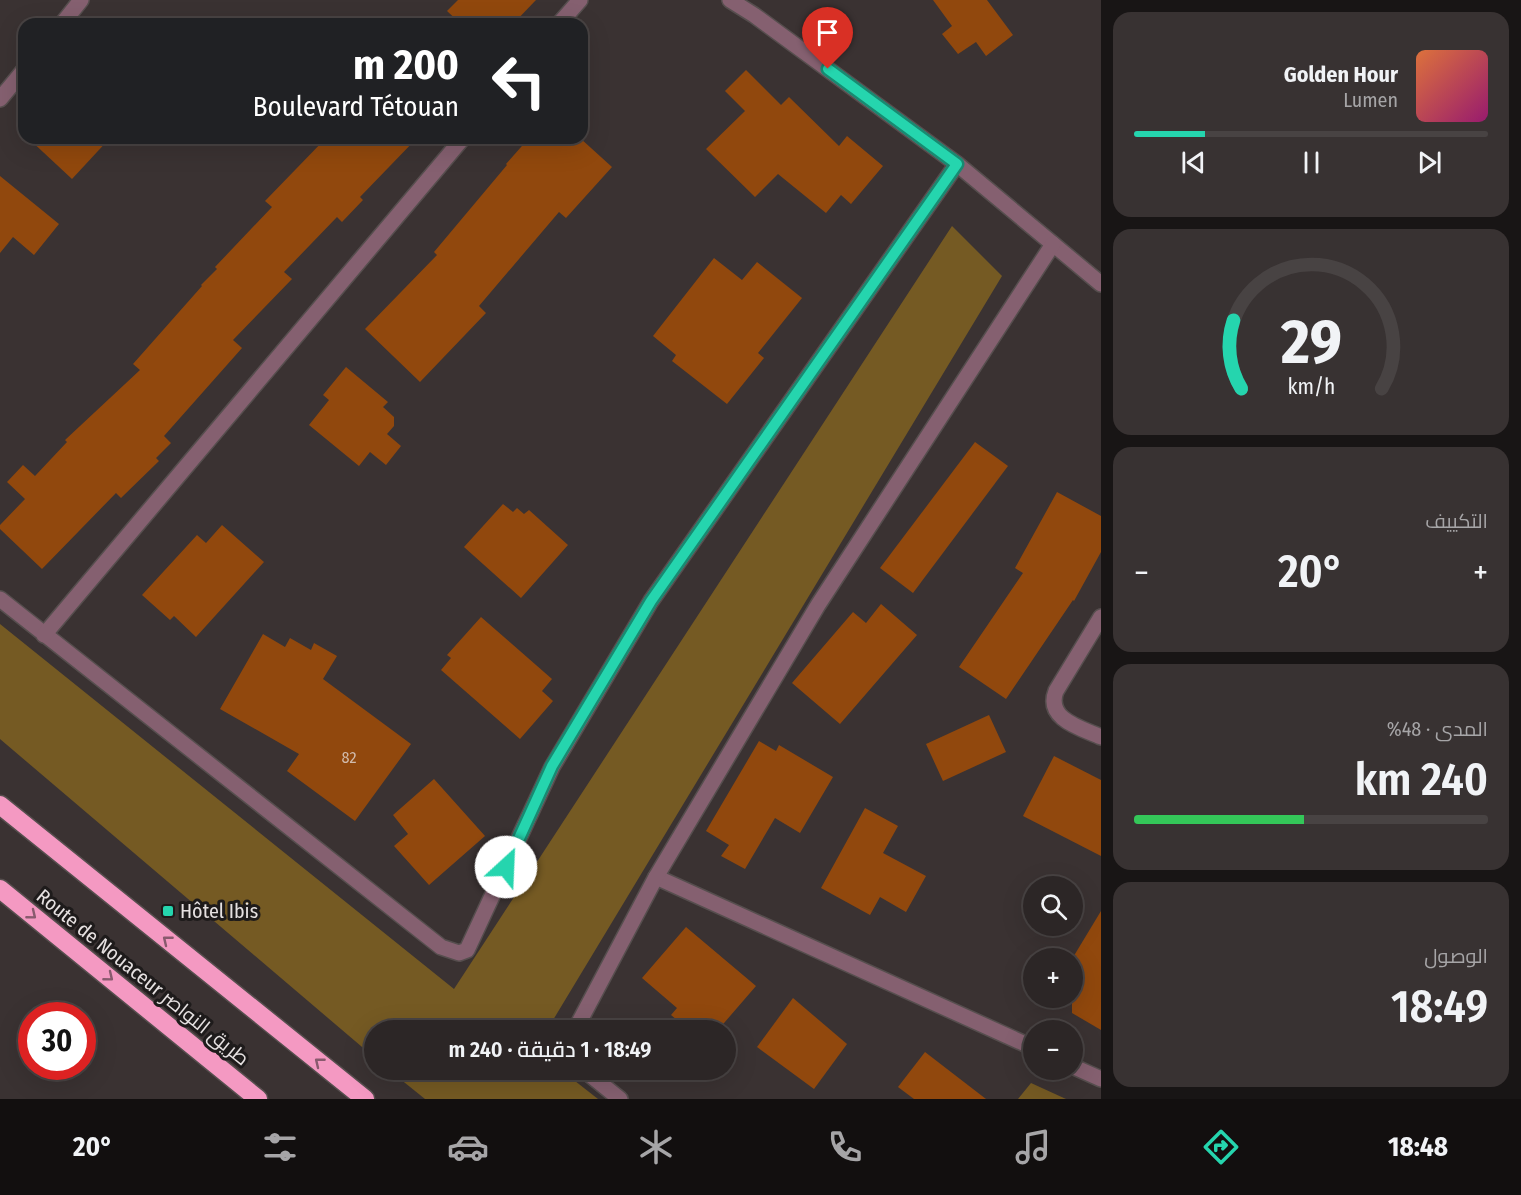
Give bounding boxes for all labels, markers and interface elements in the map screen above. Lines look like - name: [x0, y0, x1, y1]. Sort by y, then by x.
- pin: [802, 7, 853, 69]
- icon: arrive: [811, 16, 844, 49]
- text: 200 m: [353, 40, 459, 90]
- icon: left: [480, 42, 558, 120]
- text: Golden Hour: [1284, 61, 1398, 88]
- text: Lumen: [1343, 88, 1398, 112]
- text: Boulevard Tétouan: [253, 91, 459, 123]
- icon: previous: [1177, 146, 1210, 179]
- icon: pause: [1295, 146, 1328, 179]
- icon: next: [1413, 146, 1446, 179]
- text: 29: [1280, 305, 1341, 380]
- text: km/h: [1287, 375, 1335, 401]
- text: التكييف: [1425, 509, 1488, 533]
- text: 20°: [1278, 545, 1344, 599]
- text: −: [1134, 553, 1149, 593]
- text: +: [1473, 553, 1488, 593]
- text: المدى · 48%: [1387, 717, 1488, 741]
- house number: 82: [342, 748, 356, 767]
- text: 240 km: [1355, 753, 1488, 807]
- position arrow: [474, 835, 538, 899]
- map controls: [1023, 876, 1083, 1080]
- button: search: [1023, 876, 1083, 936]
- street label: Route de Nouaceur طريق النواصر: [31, 884, 254, 1071]
- place label: Hôtel Ibis: [180, 899, 258, 923]
- marker: Hôtel Ibis: [161, 904, 175, 918]
- one-way arrow: [25, 907, 36, 918]
- one-way arrow: [163, 936, 174, 947]
- text: الوصول: [1424, 944, 1488, 968]
- button: +: [1023, 948, 1083, 1008]
- one-way arrow: [102, 970, 113, 981]
- text: 18:49: [1391, 980, 1488, 1034]
- speed limit sign: 30: [18, 1002, 96, 1080]
- button: −: [1023, 1020, 1083, 1080]
- text: 18:49 · 1 دقيقة · 240 m: [448, 1036, 652, 1063]
- one-way arrow: [315, 1059, 326, 1070]
- icon: filters: [259, 1126, 301, 1168]
- icon: car: [447, 1126, 489, 1168]
- icon: climate: [635, 1126, 677, 1168]
- icon: phone: [824, 1126, 866, 1168]
- icon: music: [1012, 1126, 1054, 1168]
- icon: directions: [1200, 1126, 1242, 1168]
- text: 20°: [73, 1131, 113, 1163]
- text: 18:48: [1388, 1131, 1448, 1163]

